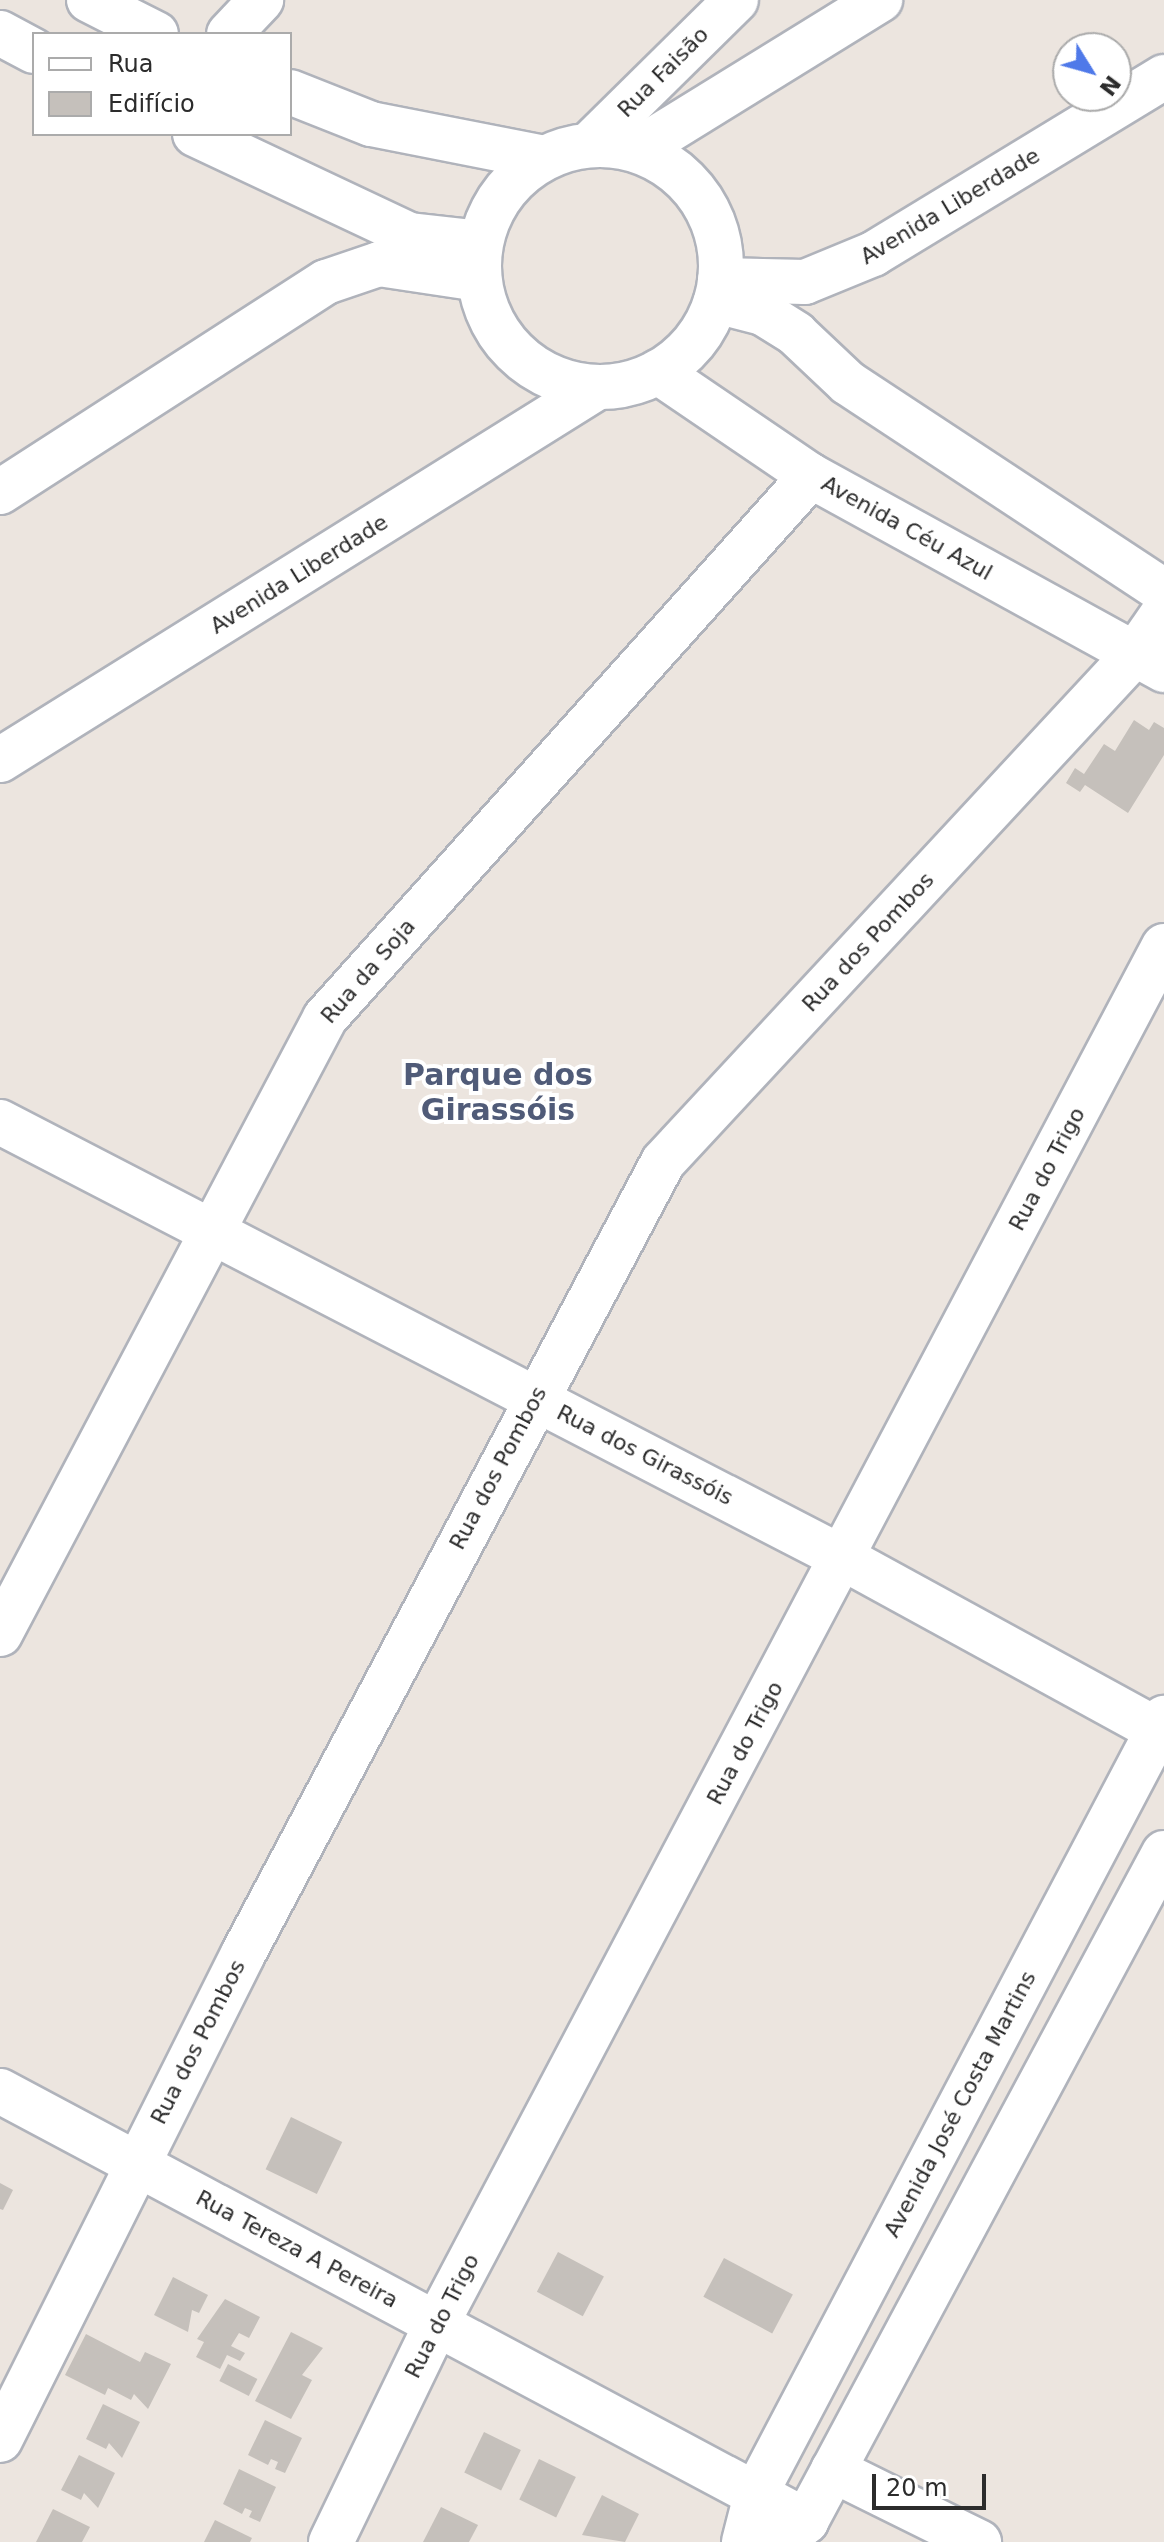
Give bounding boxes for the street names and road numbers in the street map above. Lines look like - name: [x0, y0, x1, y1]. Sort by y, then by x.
- street label: Rua Faisão: [612, 21, 714, 123]
- street label: Avenida Liberdade: [856, 142, 1044, 270]
- street label: Avenida Céu Azul: [817, 470, 997, 586]
- street label: Avenida Liberdade: [205, 509, 393, 639]
- street label: Rua dos Pombos: [797, 867, 939, 1017]
- street label: Rua da Soja: [315, 913, 421, 1029]
- street label: Rua do Trigo: [1003, 1103, 1091, 1235]
- street label: Rua dos Pombos: [444, 1382, 552, 1554]
- street label: Rua dos Girassóis: [552, 1399, 738, 1511]
- street label: Rua do Trigo: [701, 1677, 789, 1809]
- street label: Rua dos Pombos: [145, 1955, 251, 2129]
- street label: Avenida José Costa Martins: [878, 1966, 1042, 2242]
- street label: Rua Tereza A Pereira: [192, 2185, 402, 2313]
- street label: Rua do Trigo: [399, 2249, 485, 2383]

